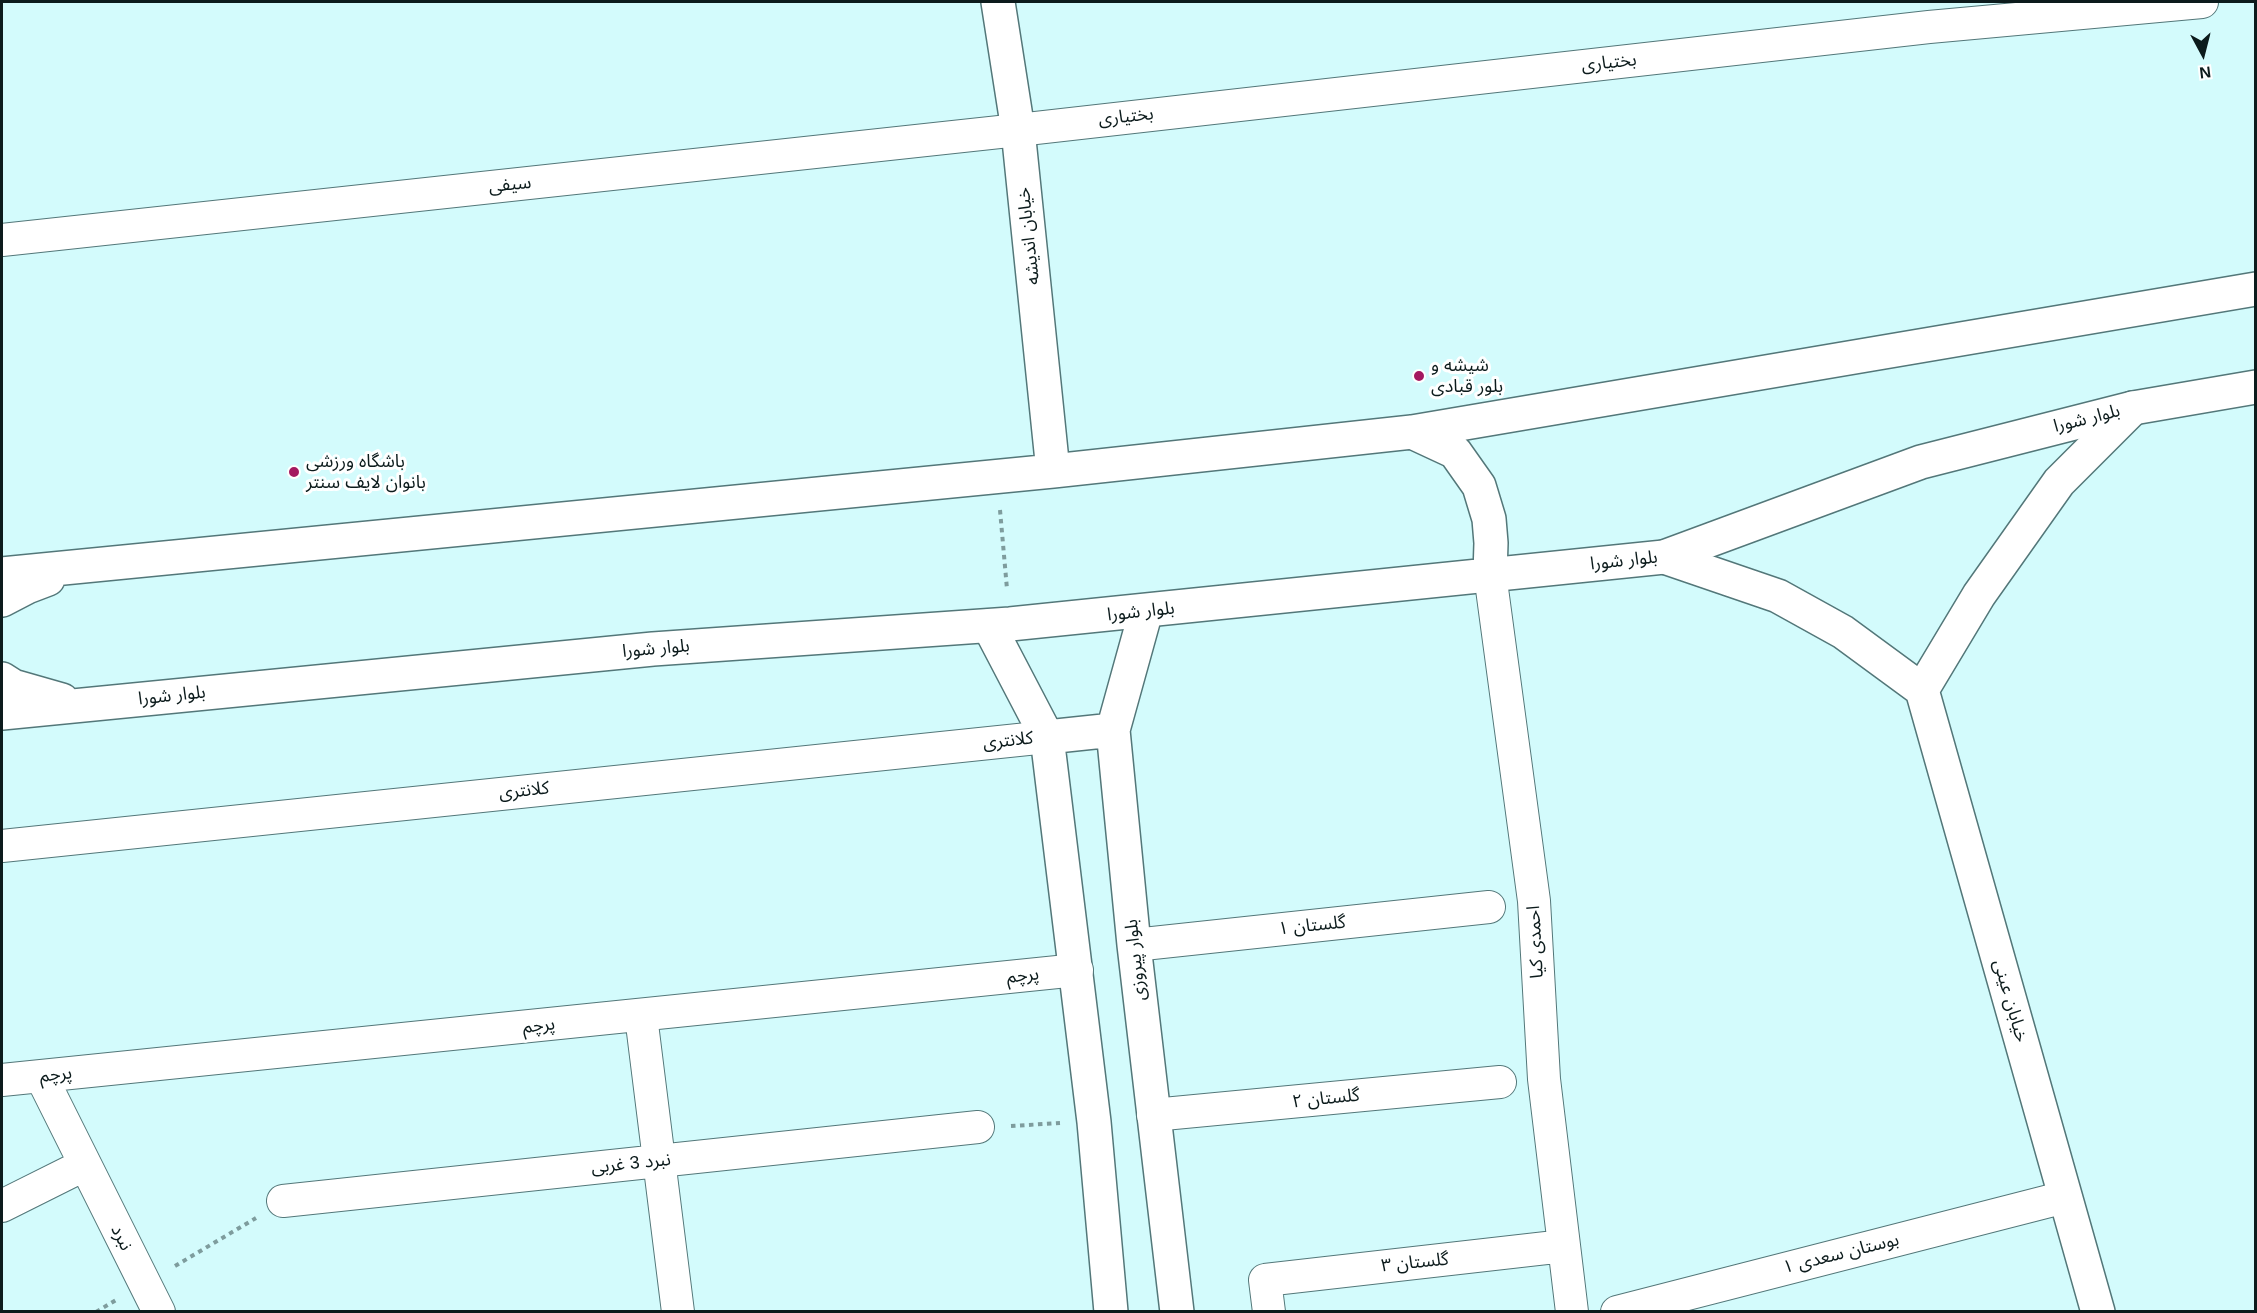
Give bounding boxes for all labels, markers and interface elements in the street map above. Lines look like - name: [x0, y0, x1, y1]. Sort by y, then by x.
- north arrow: [2173, 24, 2233, 84]
- street label: بختیاری: [1580, 49, 1638, 77]
- text: N: [2198, 63, 2212, 82]
- street label: بختیاری: [1097, 103, 1155, 131]
- street label: سیفی: [487, 172, 533, 198]
- street label: خیابان اندیشه: [1013, 186, 1045, 286]
- place label: شیشه و بلور قبادی: [1431, 355, 1503, 398]
- marker: شیشه و بلور قبادی: [1412, 369, 1426, 383]
- street label: بلوار شورا: [2052, 400, 2122, 438]
- place label: باشگاه ورزشی بانوان لایف سنتر: [306, 451, 426, 494]
- marker: باشگاه ورزشی بانوان لایف سنتر: [287, 465, 301, 479]
- street label: بلوار شورا: [1589, 547, 1659, 575]
- street label: بلوار شورا: [1106, 598, 1176, 626]
- street label: بلوار شورا: [621, 635, 691, 663]
- street label: بلوار شورا: [137, 682, 207, 710]
- street label: کلانتری: [982, 728, 1034, 754]
- street label: کلانتری: [498, 778, 550, 804]
- street label: احمدی کیا: [1523, 905, 1549, 979]
- street label: گلستان ۱: [1277, 912, 1347, 940]
- street label: بلوار پیروزی: [1121, 918, 1151, 1002]
- street label: خیابان عینی: [1988, 957, 2032, 1045]
- street label: پرچم: [1006, 964, 1040, 988]
- street label: پرچم: [522, 1014, 556, 1038]
- street label: پرچم: [39, 1063, 73, 1087]
- street label: گلستان ۲: [1291, 1085, 1361, 1113]
- street label: نبرد 3 غربی: [590, 1149, 672, 1179]
- street label: نبرد: [105, 1221, 137, 1255]
- street label: بوستان سعدی ۱: [1781, 1229, 1901, 1279]
- street label: گلستان ۳: [1380, 1249, 1450, 1277]

